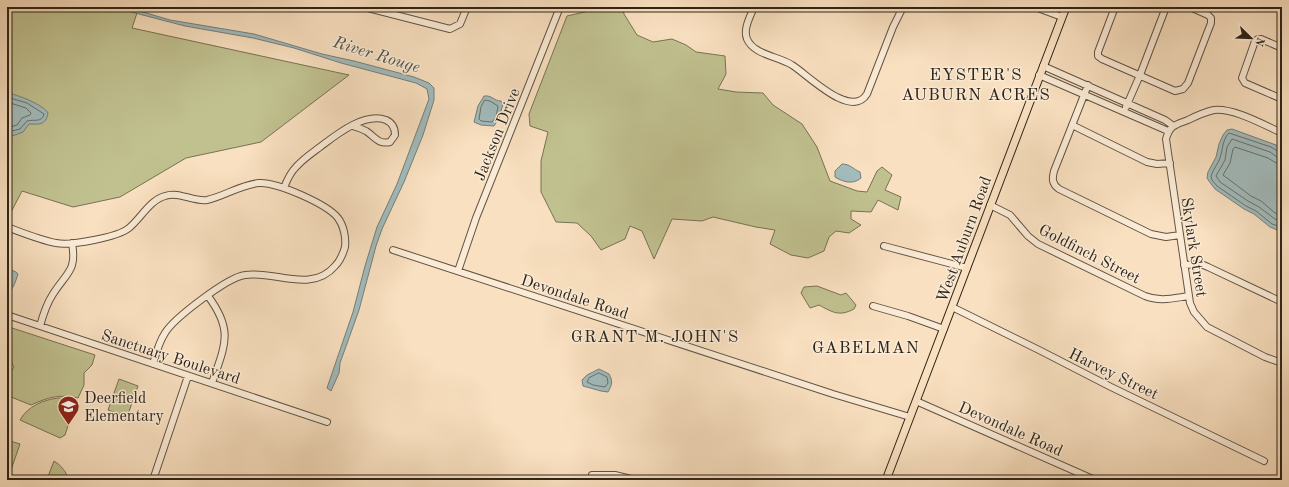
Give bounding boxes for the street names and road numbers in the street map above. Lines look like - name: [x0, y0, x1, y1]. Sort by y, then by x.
- street label: Jackson Drive: [472, 86, 524, 183]
- street label: West Auburn Road: [935, 175, 995, 305]
- street label: Skylark Street: [1177, 196, 1209, 299]
- street label: Goldfinch Street: [1036, 222, 1143, 287]
- street label: Devondale Road: [519, 273, 630, 323]
- street label: Sanctuary Boulevard: [99, 328, 242, 388]
- street label: Harvey Street: [1066, 346, 1161, 404]
- street label: Devondale Road: [956, 400, 1065, 460]

